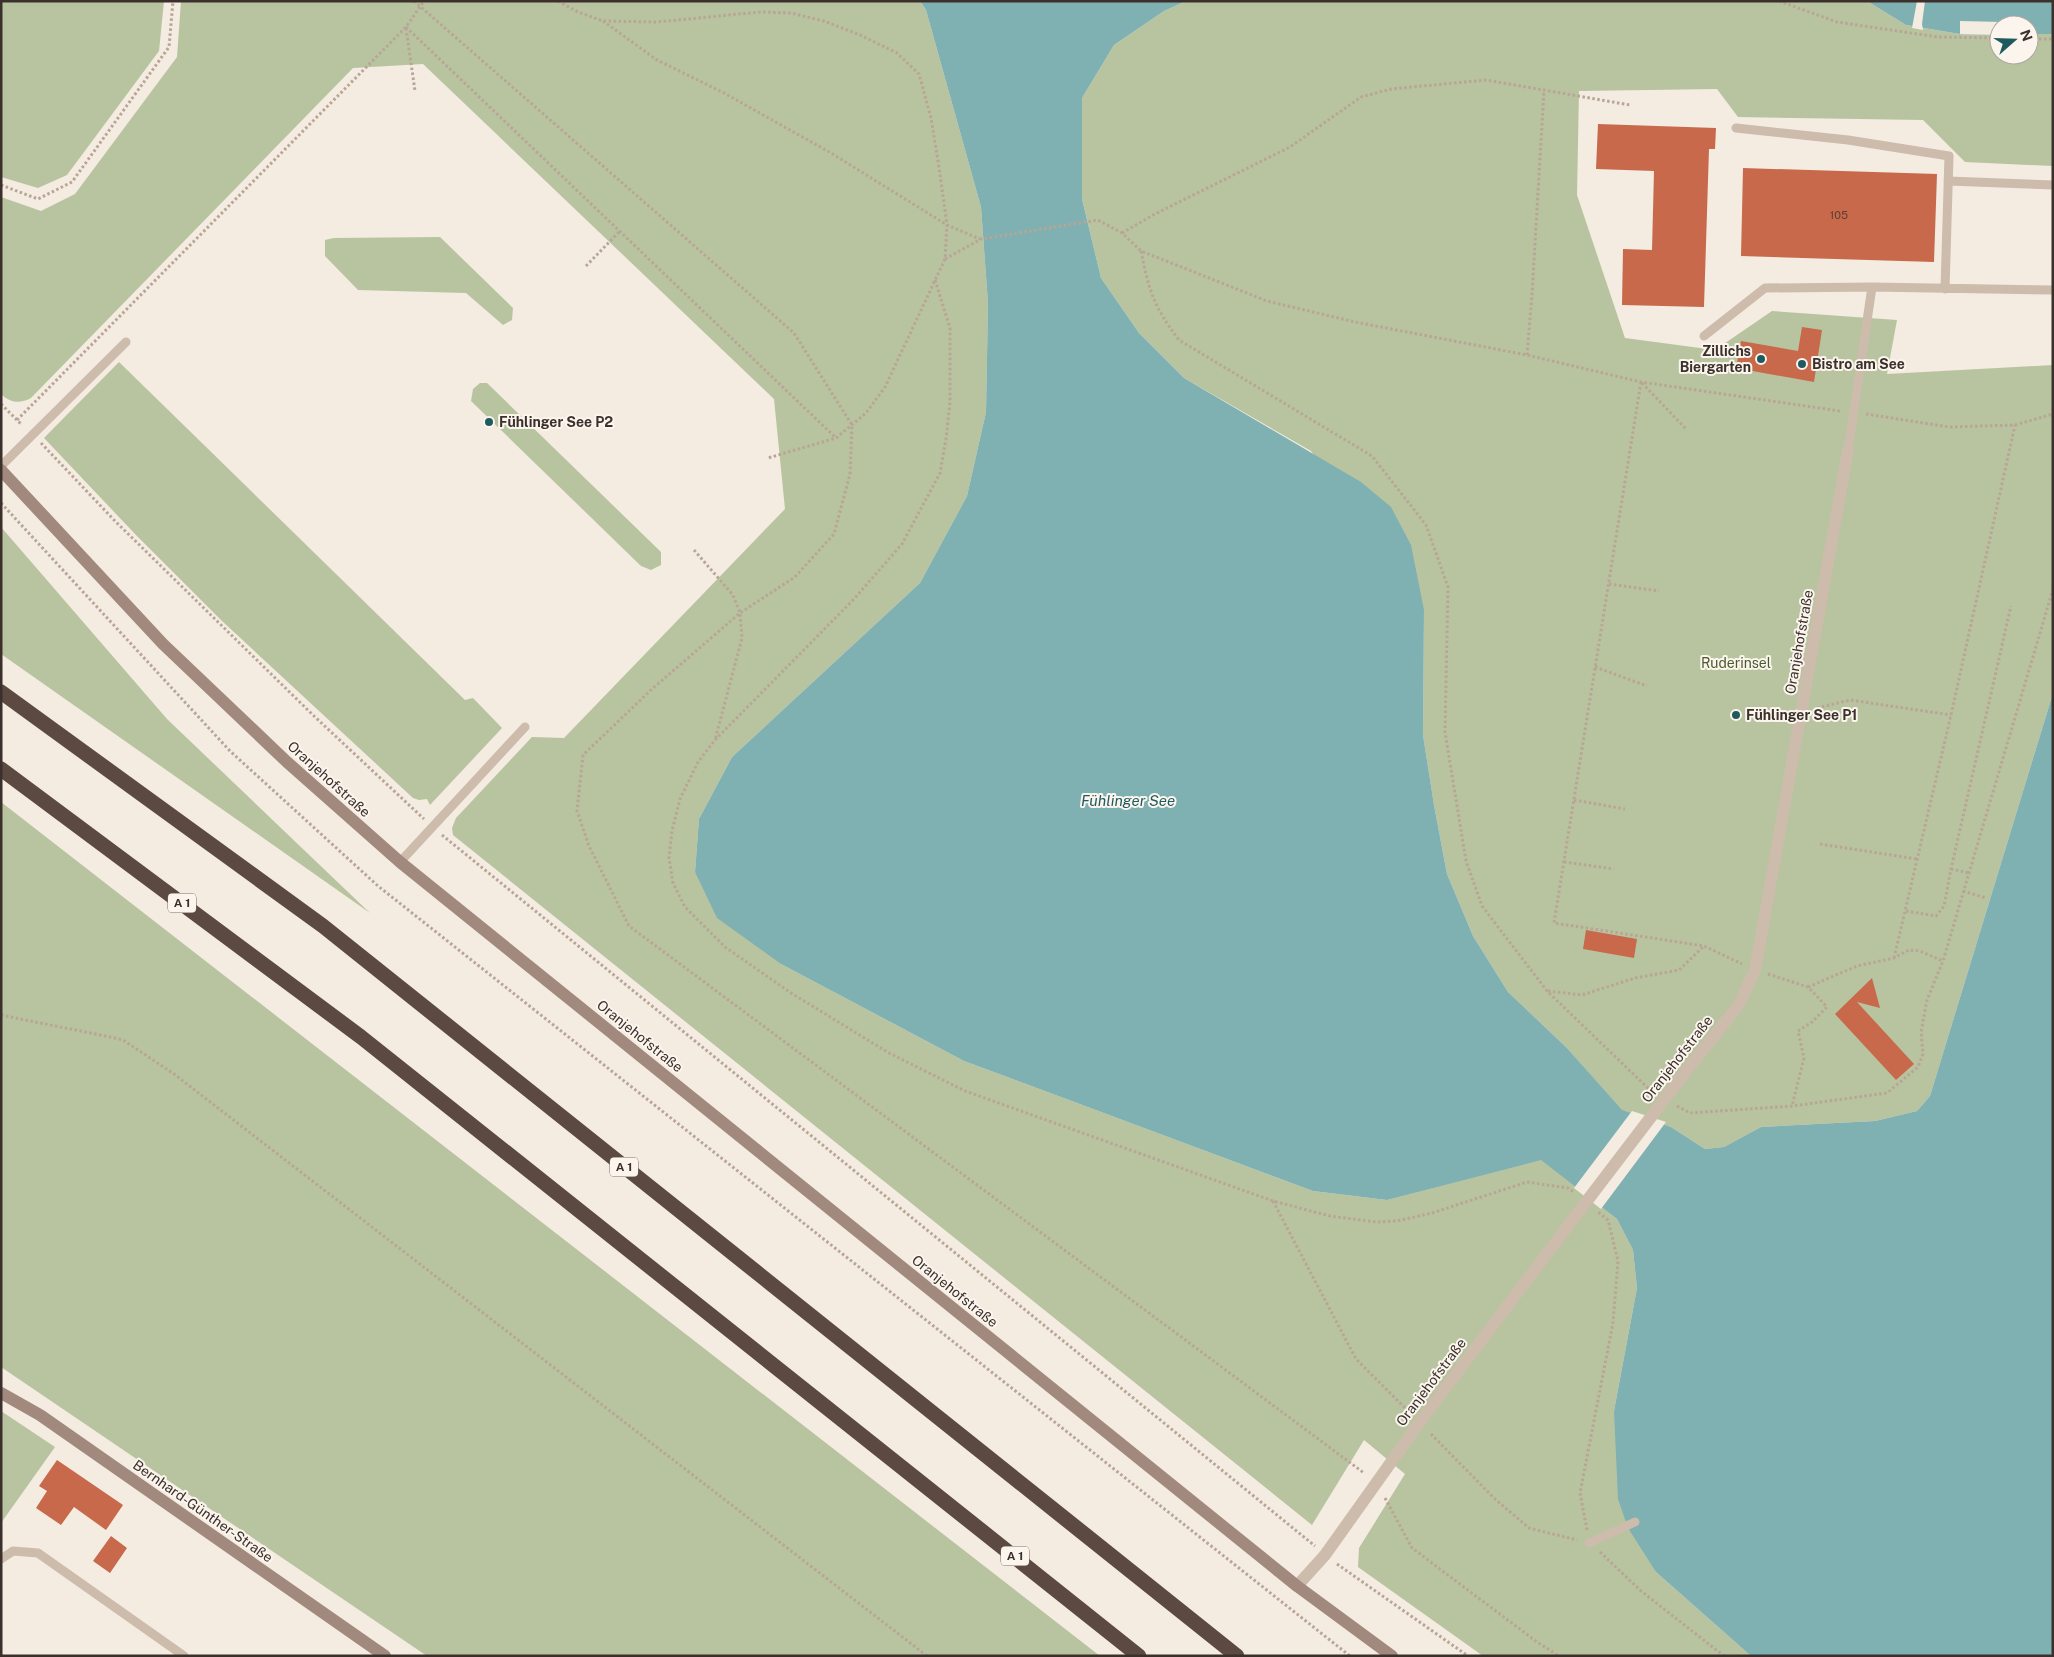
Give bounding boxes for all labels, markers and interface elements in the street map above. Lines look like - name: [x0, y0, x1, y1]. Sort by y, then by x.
- north arrow: [1989, 15, 2039, 65]
- text: N: [2017, 28, 2036, 43]
- house number: 105: [1830, 209, 1848, 221]
- place label: Zillichs Biergarten: [1680, 343, 1751, 375]
- marker: Zillichs Biergarten: [1755, 353, 1767, 365]
- place label: Bistro am See: [1812, 356, 1905, 372]
- marker: Bistro am See: [1796, 358, 1808, 370]
- place label: Fühlinger See P2: [499, 414, 613, 430]
- marker: Fühlinger See P2: [483, 416, 495, 428]
- street label: Oranjehofstraße: [1782, 589, 1816, 695]
- park label: Ruderinsel: [1701, 655, 1771, 671]
- place label: Fühlinger See P1: [1746, 707, 1857, 723]
- marker: Fühlinger See P1: [1730, 709, 1742, 721]
- street label: Oranjehofstraße: [284, 738, 374, 820]
- water label: Fühlinger See: [1081, 792, 1175, 809]
- road number: A 1: [168, 894, 196, 912]
- street label: Oranjehofstraße: [594, 997, 686, 1075]
- street label: Oranjehofstraße: [1638, 1012, 1716, 1105]
- road number: A 1: [610, 1158, 638, 1176]
- street label: Oranjehofstraße: [909, 1252, 1001, 1330]
- street label: Oranjehofstraße: [1393, 1335, 1469, 1429]
- street label: Bernhard-Günther-Straße: [130, 1457, 276, 1565]
- road number: A 1: [1001, 1546, 1029, 1565]

